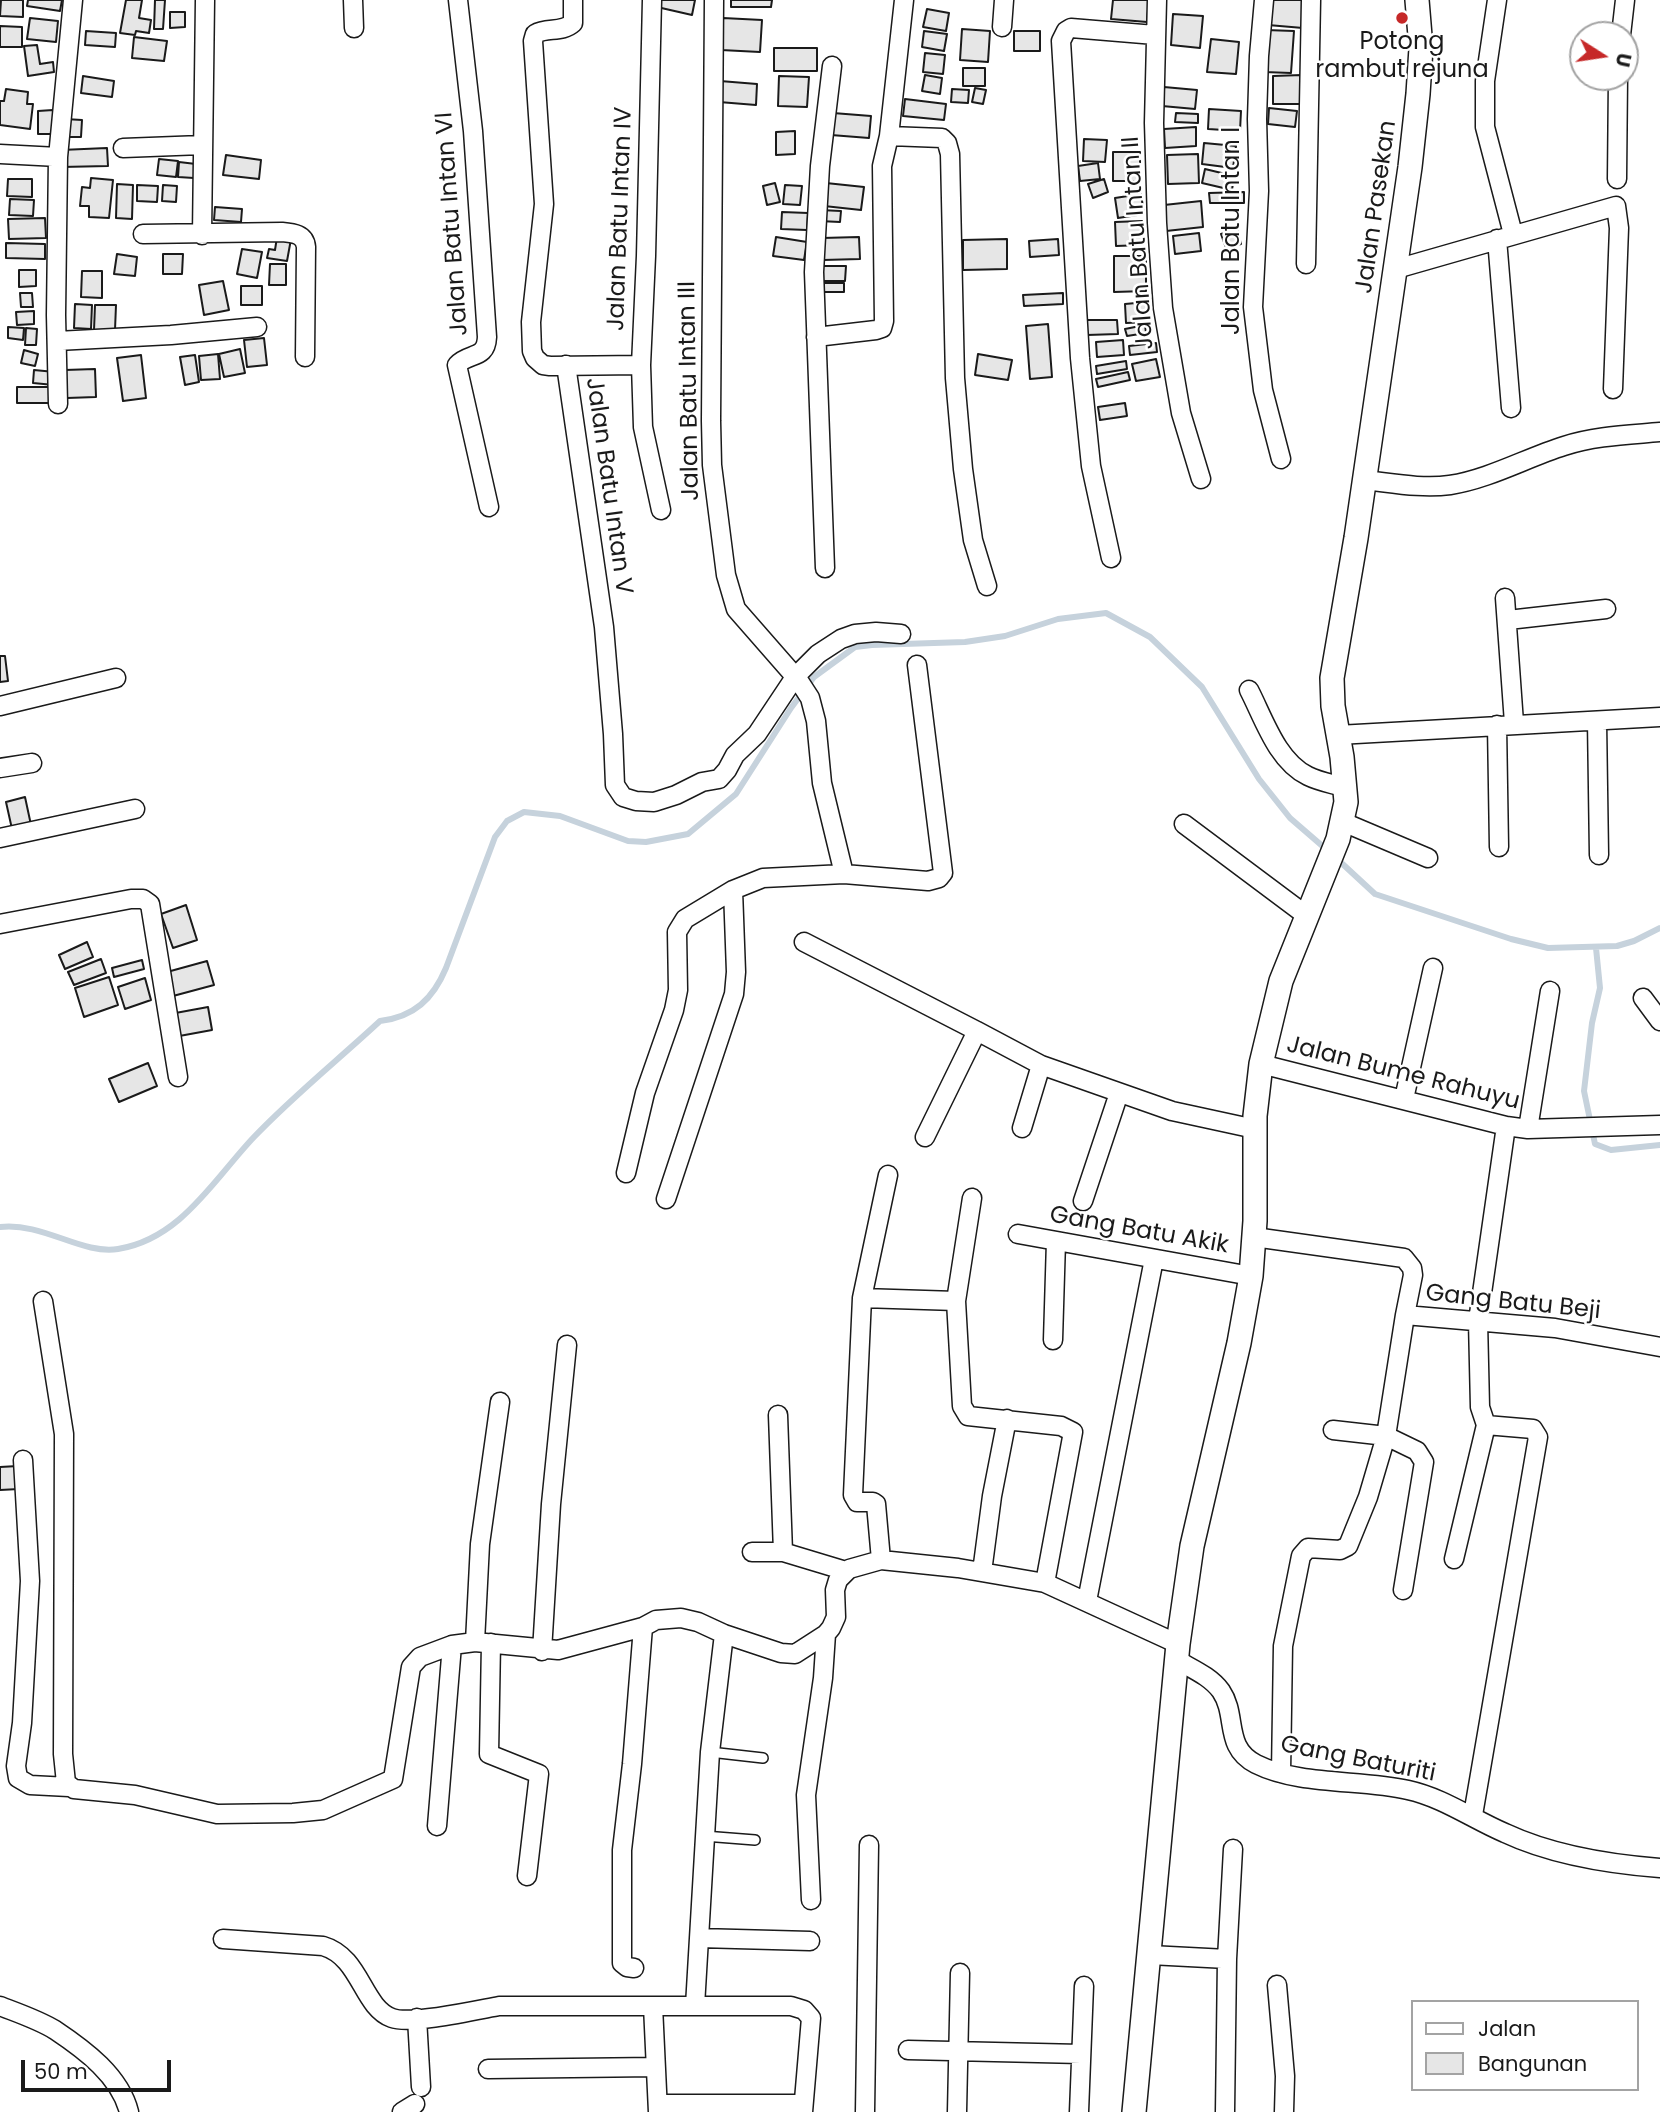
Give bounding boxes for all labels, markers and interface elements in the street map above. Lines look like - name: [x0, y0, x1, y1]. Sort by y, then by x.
- marker: Potong rambut rejuna: [1394, 10, 1410, 26]
- north arrow: [1569, 21, 1639, 91]
- place label: Potong rambut rejuna: [1315, 29, 1489, 85]
- text: U: [1608, 51, 1638, 69]
- street label: Jalan Batu Intan IV: [603, 106, 639, 332]
- street label: Jalan Batu Intan VI: [431, 111, 475, 337]
- street label: Jalan Pasekan: [1351, 119, 1403, 295]
- street label: Jalan Batu Intan I: [1219, 127, 1247, 335]
- street label: Jalan Batu Intan II: [1117, 135, 1161, 351]
- street label: Jalan Batu Intan III: [674, 281, 706, 501]
- street label: Jalan Batu Intan V: [579, 376, 637, 596]
- street label: Jalan Bume Rahuyu: [1283, 1031, 1523, 1117]
- street label: Gang Batu Akik: [1047, 1201, 1231, 1261]
- street label: Gang Batu Beji: [1424, 1279, 1602, 1327]
- street label: Gang Baturiti: [1278, 1731, 1438, 1789]
- legend: [1412, 2000, 1639, 2091]
- text: Jalan: [1478, 2014, 1536, 2043]
- scale bar: [24, 2046, 175, 2090]
- text: Bangunan: [1478, 2049, 1587, 2078]
- text: 50 m: [34, 2057, 88, 2086]

